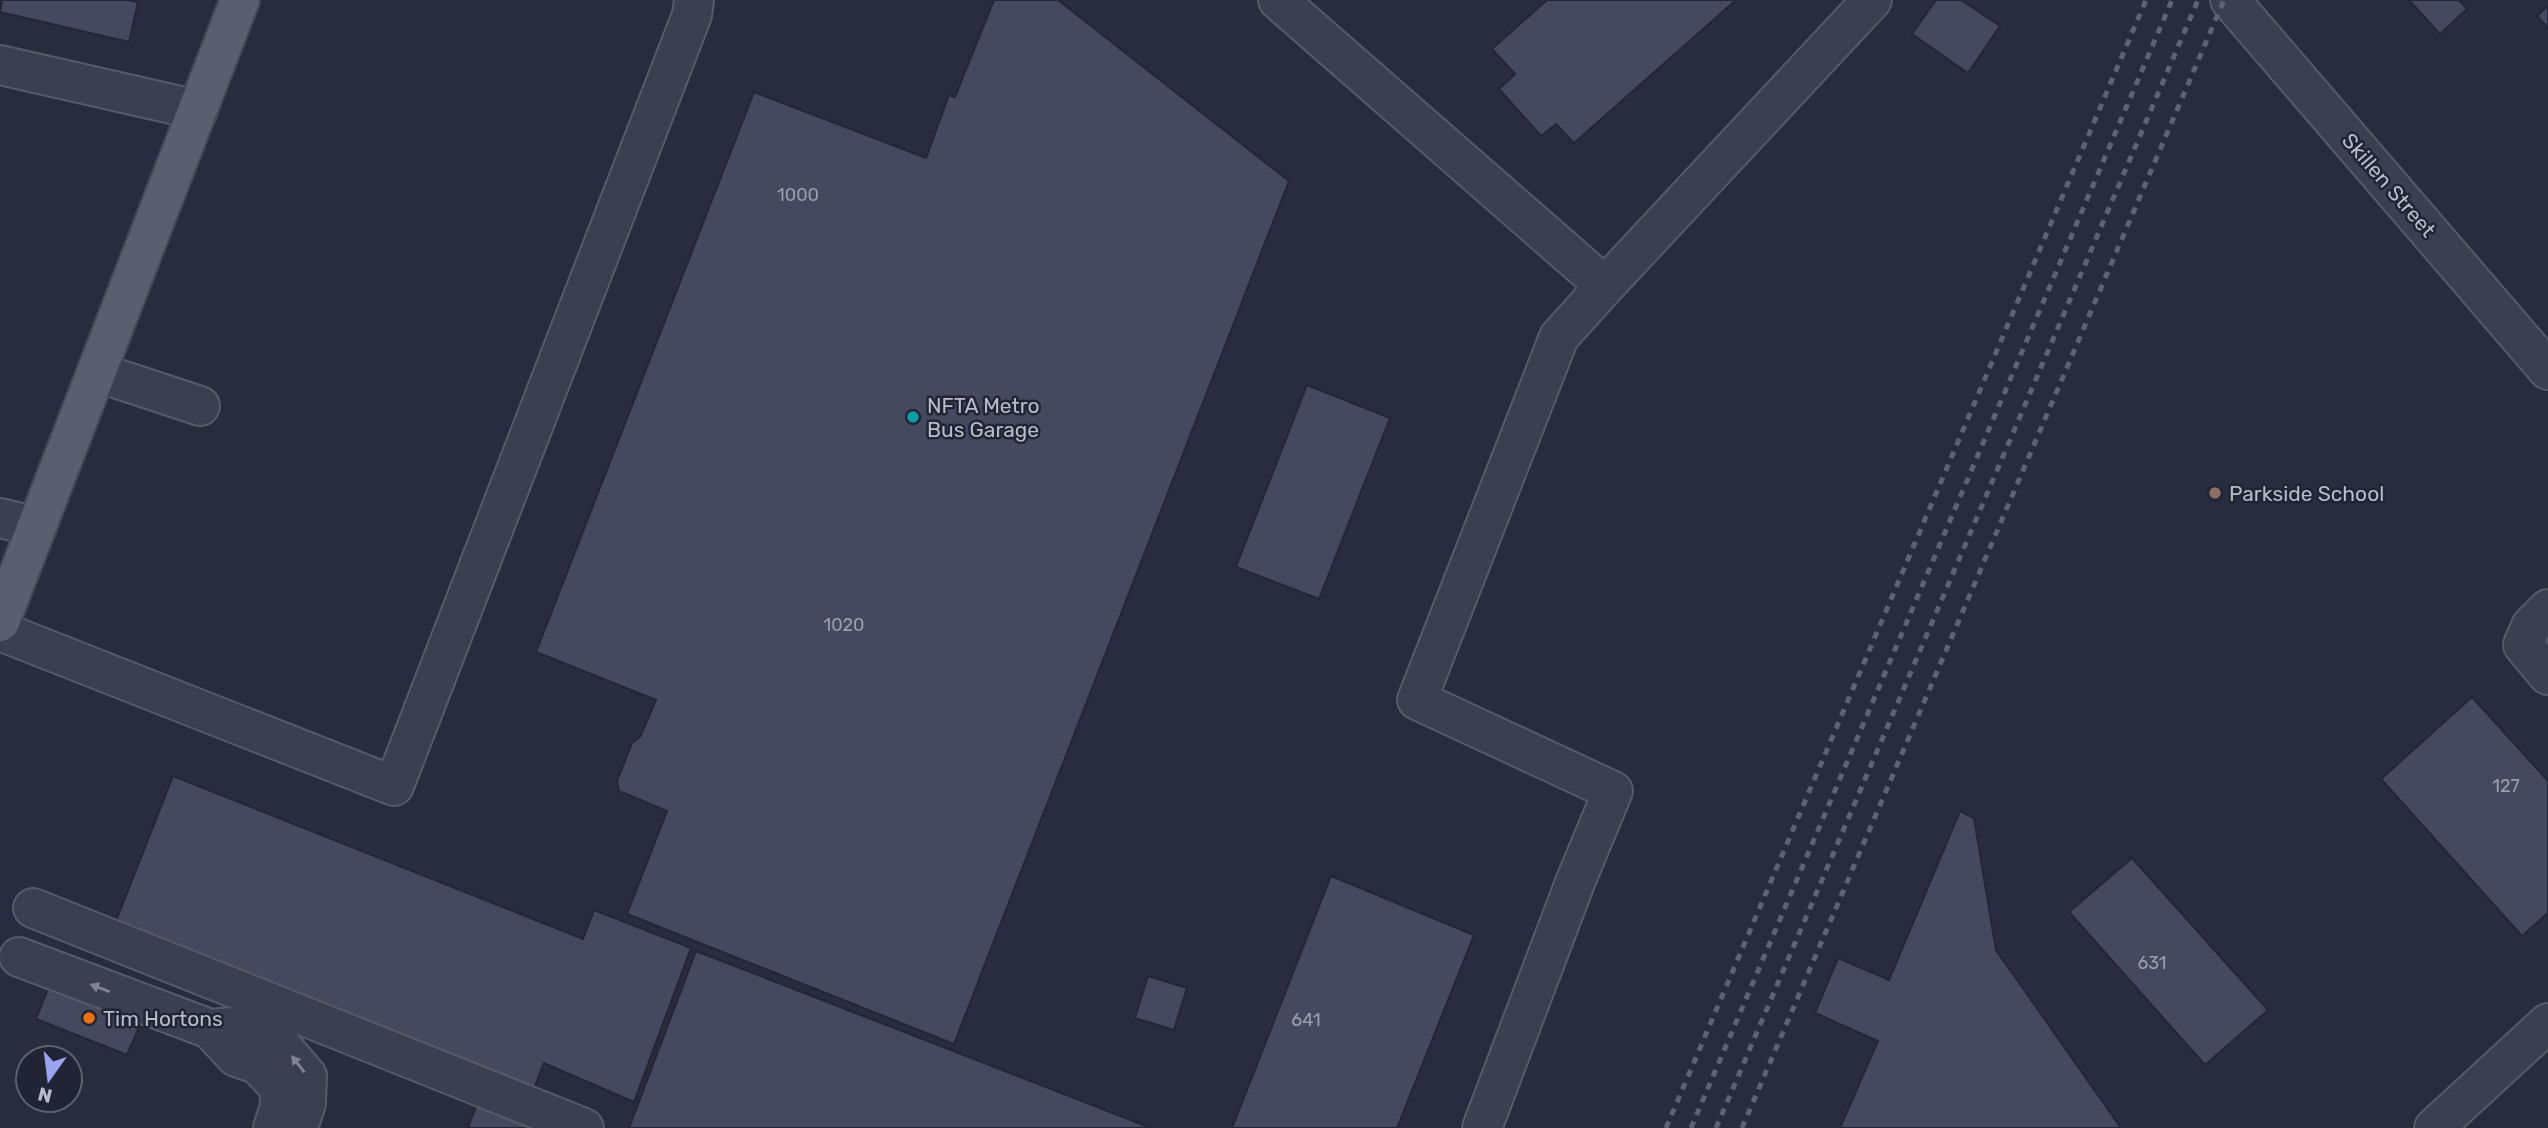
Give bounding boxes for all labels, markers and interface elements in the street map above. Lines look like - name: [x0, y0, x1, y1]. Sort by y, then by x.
- street label: Skillen Street: [2337, 128, 2441, 242]
- house number: 1000: [777, 184, 819, 206]
- place label: NFTA Metro Bus Garage: [927, 393, 1040, 442]
- marker: NFTA Metro Bus Garage: [905, 409, 921, 425]
- place label: Parkside School: [2229, 481, 2384, 506]
- marker: Parkside School: [2207, 485, 2223, 501]
- house number: 1020: [823, 614, 865, 636]
- house number: 127: [2492, 775, 2520, 797]
- house number: 631: [2137, 952, 2167, 974]
- one-way arrow: [90, 982, 111, 993]
- place label: Tim Hortons: [103, 1006, 223, 1031]
- house number: 641: [1291, 1009, 1321, 1031]
- marker: Tim Hortons: [81, 1010, 97, 1026]
- north arrow: [14, 1044, 84, 1114]
- one-way arrow: [291, 1055, 305, 1073]
- text: N: [36, 1082, 54, 1108]

